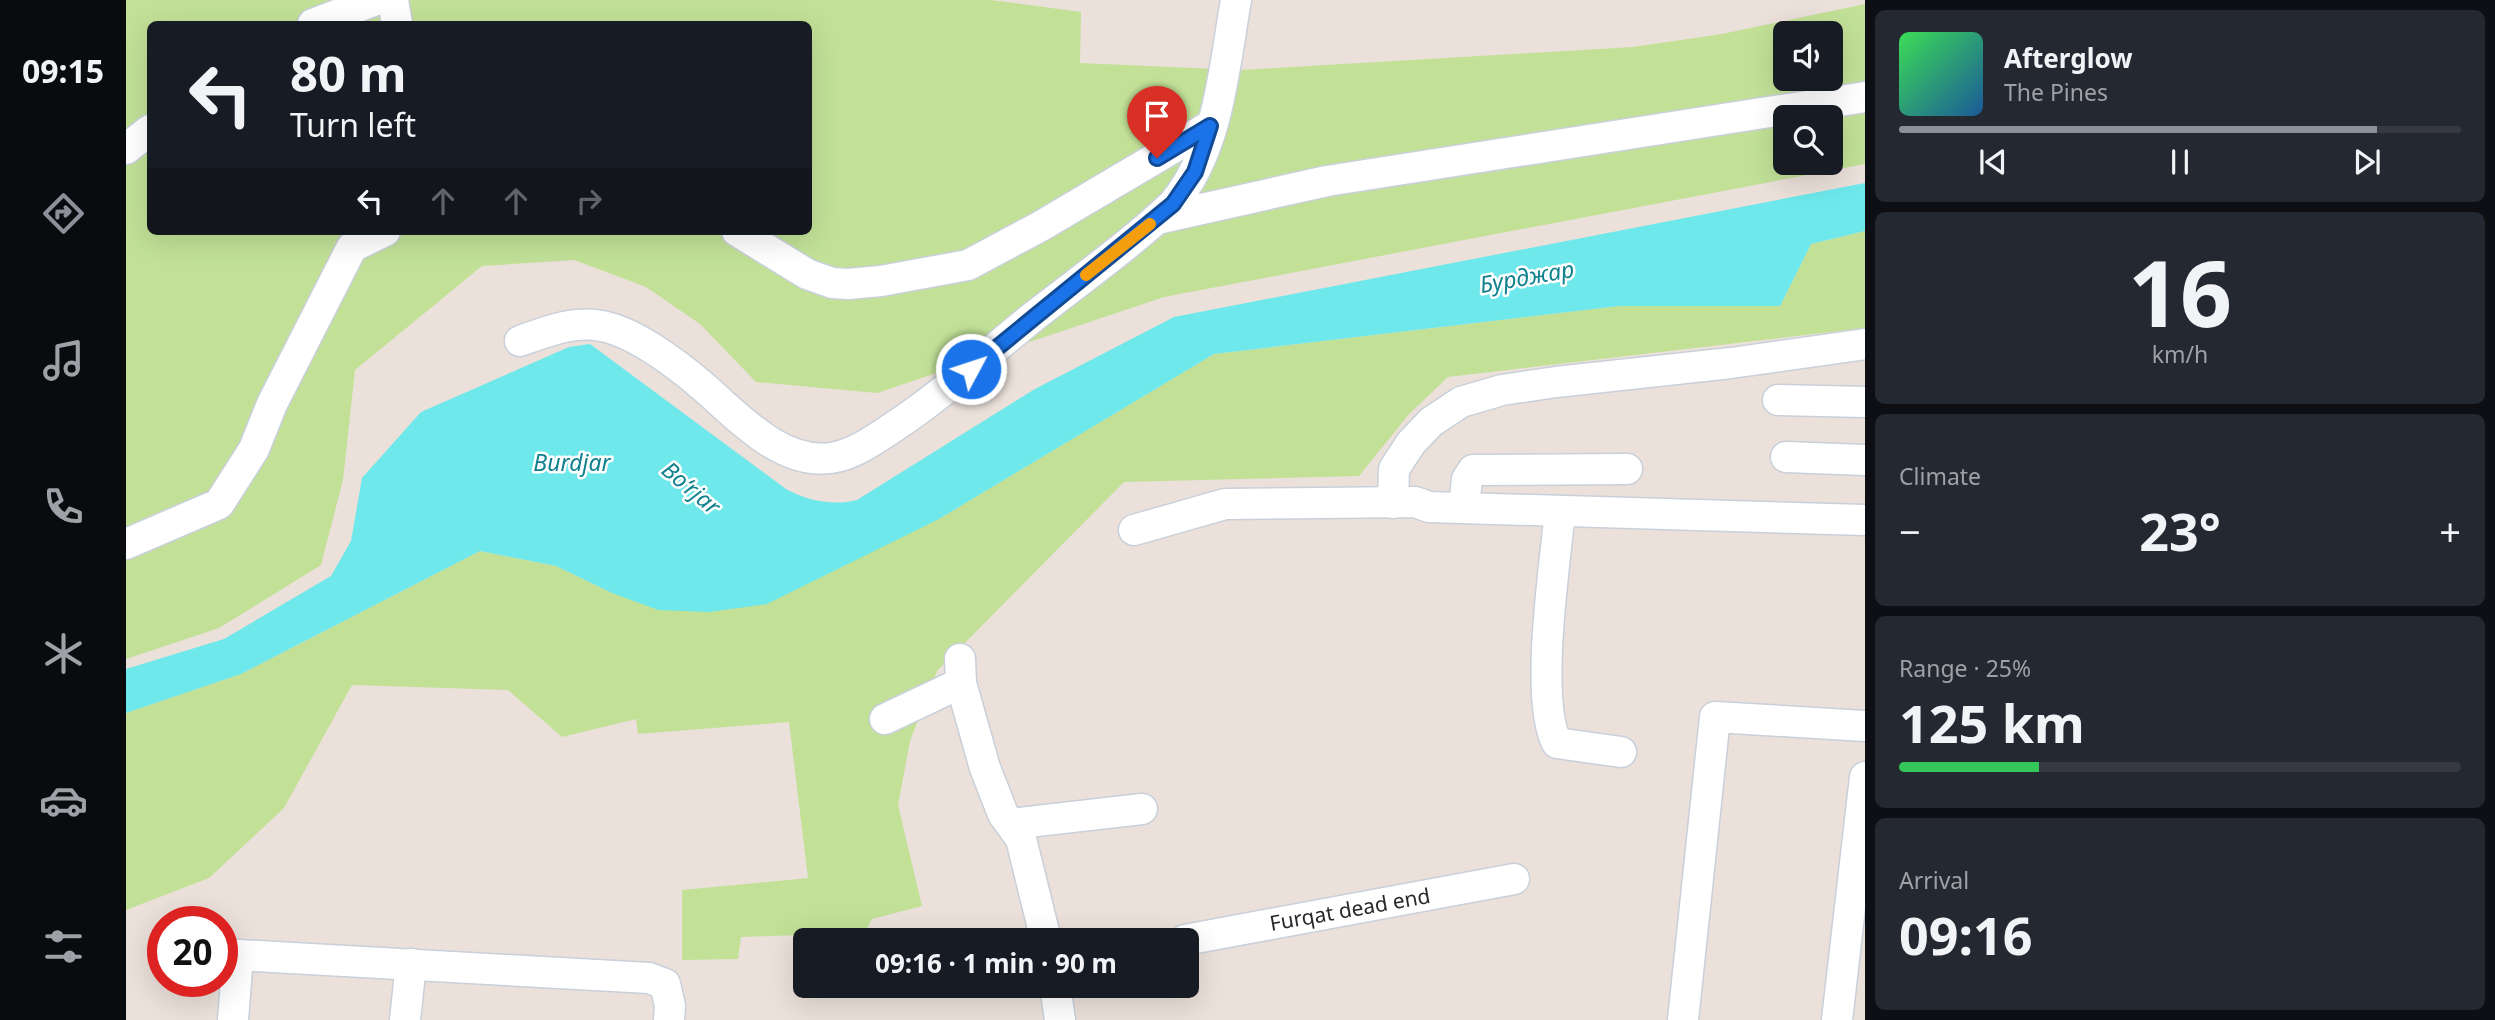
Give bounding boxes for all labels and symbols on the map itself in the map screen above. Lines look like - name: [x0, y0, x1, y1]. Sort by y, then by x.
- pin: [1127, 86, 1187, 158]
- water label: Бурджар: [1477, 252, 1576, 300]
- position arrow: [934, 332, 1008, 406]
- water label: Burdjar: [533, 446, 611, 478]
- water label: Bo‘rjar: [656, 453, 728, 522]
- street label: Furqat dead end: [1267, 881, 1432, 937]
- speed limit sign: 20: [147, 906, 238, 997]

